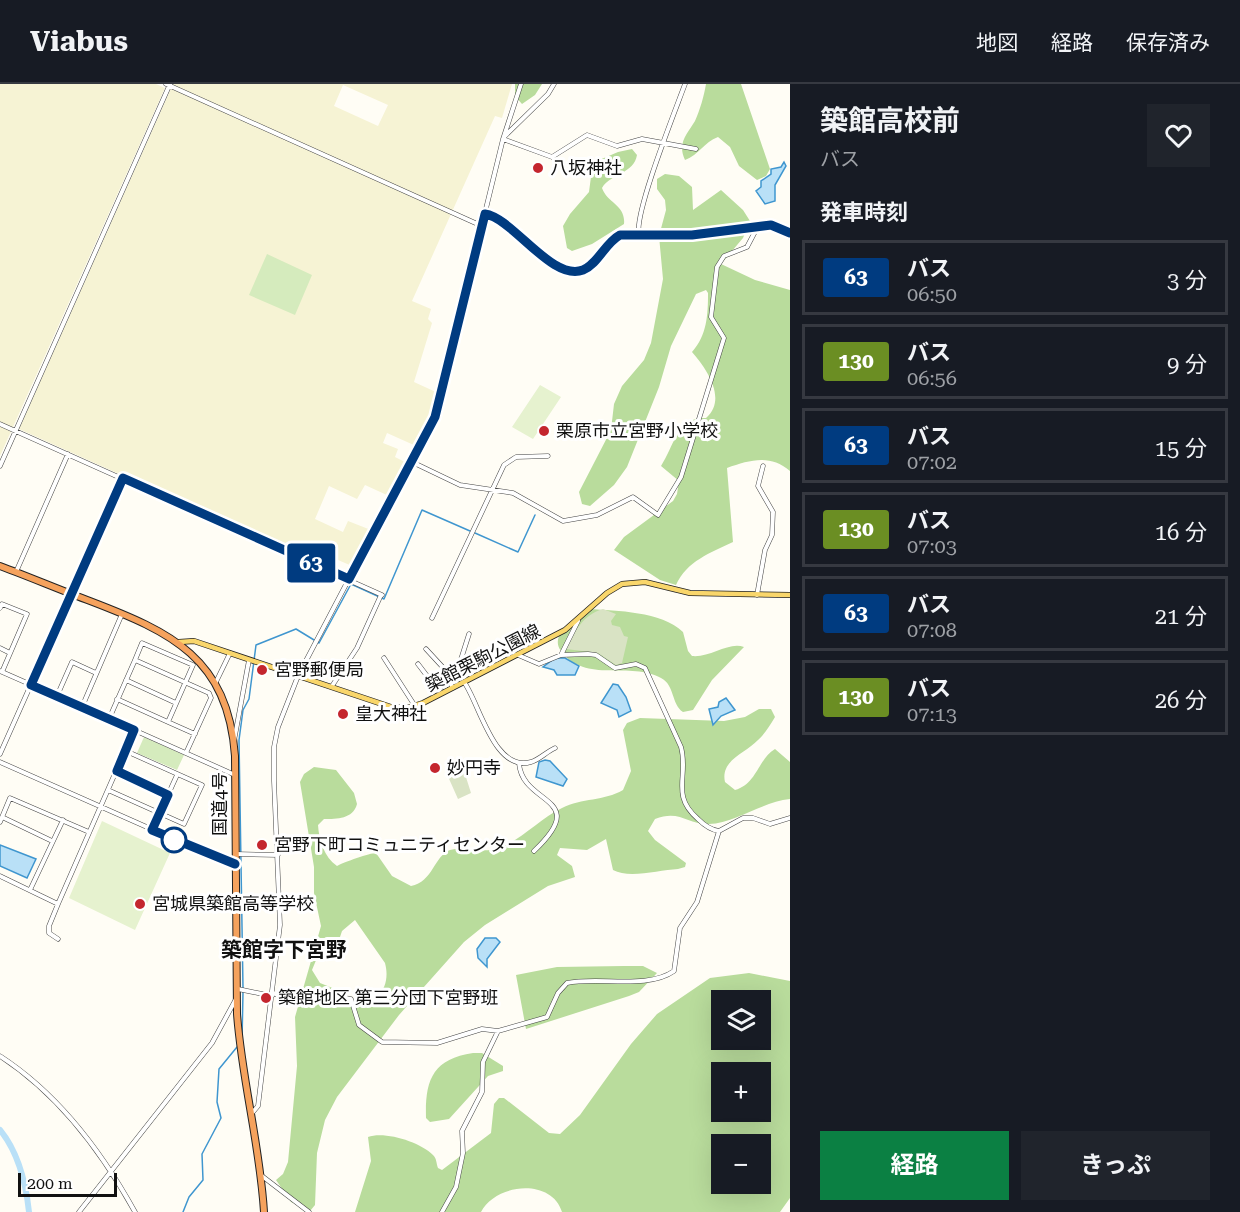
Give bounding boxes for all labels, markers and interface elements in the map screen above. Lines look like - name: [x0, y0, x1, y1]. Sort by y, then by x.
- text: Viabus: [30, 25, 128, 58]
- text: 地図: [976, 31, 1018, 55]
- text: 経路: [1051, 31, 1093, 55]
- text: 保存済み: [1126, 31, 1210, 55]
- text: 築館高校前: [820, 104, 960, 137]
- button: heart: [1147, 104, 1210, 167]
- text: バス: [820, 147, 860, 171]
- place label: 八坂神社: [550, 157, 622, 178]
- marker: 八坂神社: [531, 161, 545, 175]
- text: 発車時刻: [820, 200, 908, 225]
- text: バス: [907, 256, 951, 281]
- text: 63: [844, 265, 868, 289]
- text: 3 分: [1167, 268, 1207, 293]
- text: 06:50: [907, 282, 957, 306]
- text: バス: [907, 340, 951, 365]
- text: 130: [838, 349, 874, 373]
- text: 9 分: [1167, 352, 1207, 377]
- text: 06:56: [907, 366, 957, 390]
- place label: 栗原市立宮野小学校: [556, 420, 718, 441]
- marker: 栗原市立宮野小学校: [537, 424, 551, 438]
- text: バス: [907, 424, 951, 449]
- text: 63: [844, 433, 868, 457]
- text: 15 分: [1155, 436, 1207, 461]
- text: 07:02: [907, 450, 957, 474]
- text: バス: [907, 508, 951, 533]
- text: 130: [838, 517, 874, 541]
- text: 16 分: [1155, 520, 1207, 545]
- text: 07:03: [907, 534, 957, 558]
- line badge: 63: [284, 544, 338, 582]
- text: 63: [299, 551, 323, 575]
- text: バス: [907, 592, 951, 617]
- text: 63: [844, 601, 868, 625]
- text: 21 分: [1155, 604, 1207, 629]
- text: 07:08: [907, 618, 957, 642]
- street label: 築館栗駒公園線: [422, 620, 544, 696]
- place label: 宮野郵便局: [274, 659, 364, 680]
- marker: 宮野郵便局: [255, 663, 269, 677]
- text: バス: [907, 676, 951, 701]
- text: 130: [838, 685, 874, 709]
- text: 26 分: [1155, 688, 1207, 713]
- text: 07:13: [907, 702, 957, 726]
- place label: 皇大神社: [355, 703, 427, 724]
- marker: 皇大神社: [336, 707, 350, 721]
- place label: 妙円寺: [447, 757, 501, 778]
- marker: 妙円寺: [428, 761, 442, 775]
- street label: 国道4号: [209, 772, 230, 836]
- unlabelled marker: [161, 827, 187, 853]
- place label: 宮野下町コミュニティセンター: [274, 834, 525, 855]
- marker: 宮野下町コミュニティセンター: [255, 838, 269, 852]
- place label: 宮城県築館高等学校: [152, 893, 314, 914]
- marker: 宮城県築館高等学校: [133, 897, 147, 911]
- district label: 築館字下宮野: [221, 938, 347, 962]
- place label: 築館地区 第三分団下宮野班: [278, 987, 499, 1008]
- map controls: [711, 990, 771, 1194]
- button: layers: [711, 990, 771, 1050]
- marker: 築館地区 第三分団下宮野班: [259, 991, 273, 1005]
- button: +: [711, 1062, 771, 1122]
- button: 経路: [820, 1131, 1009, 1200]
- button: きっぷ: [1021, 1131, 1210, 1200]
- button: −: [711, 1134, 771, 1194]
- scale bar: [18, 1170, 117, 1198]
- text: 200 m: [27, 1174, 73, 1193]

